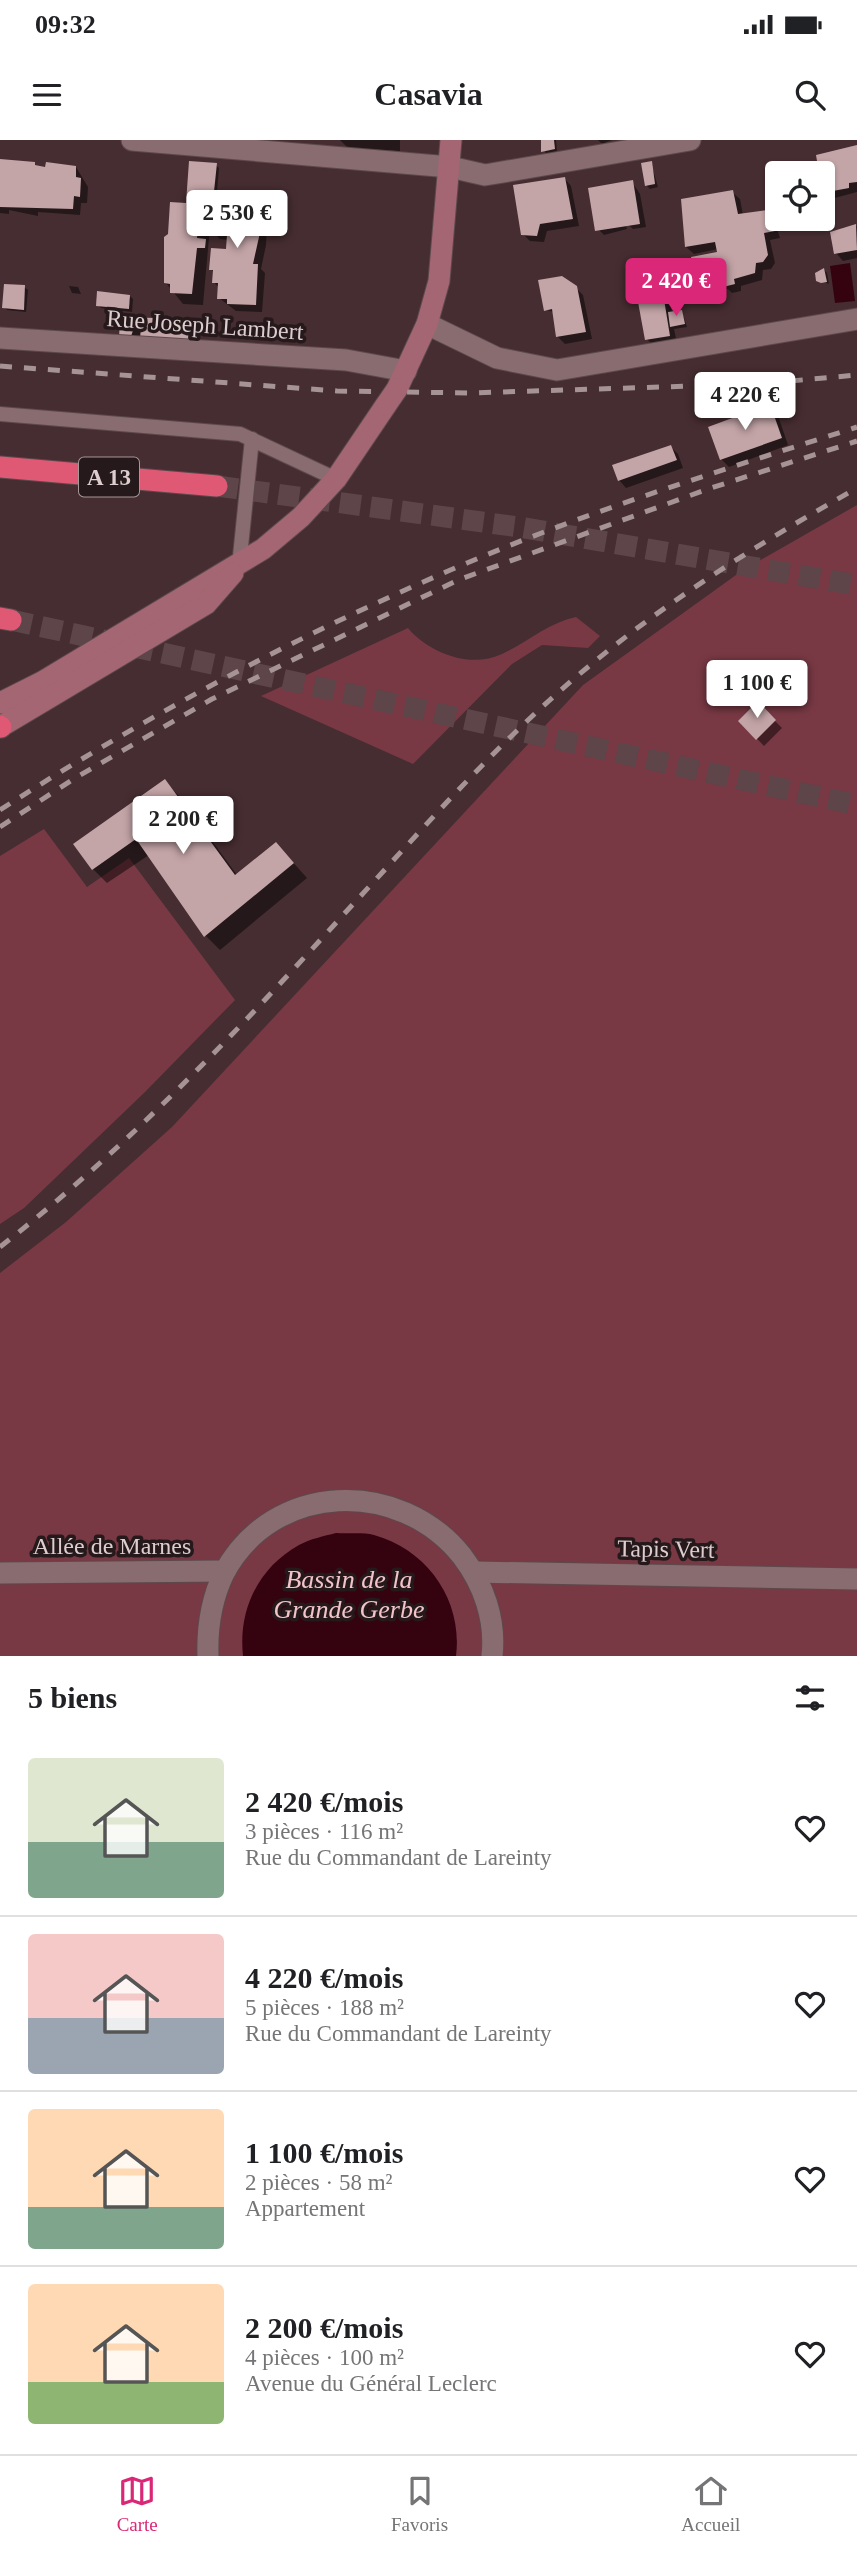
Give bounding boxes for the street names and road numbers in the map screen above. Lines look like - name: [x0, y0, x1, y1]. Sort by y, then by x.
- street label: Rue Joseph Lambert: [106, 305, 305, 345]
- road number: A 13: [79, 458, 139, 496]
- street label: Allée de Marnes: [33, 1533, 191, 1559]
- street label: Tapis Vert: [617, 1535, 715, 1563]

